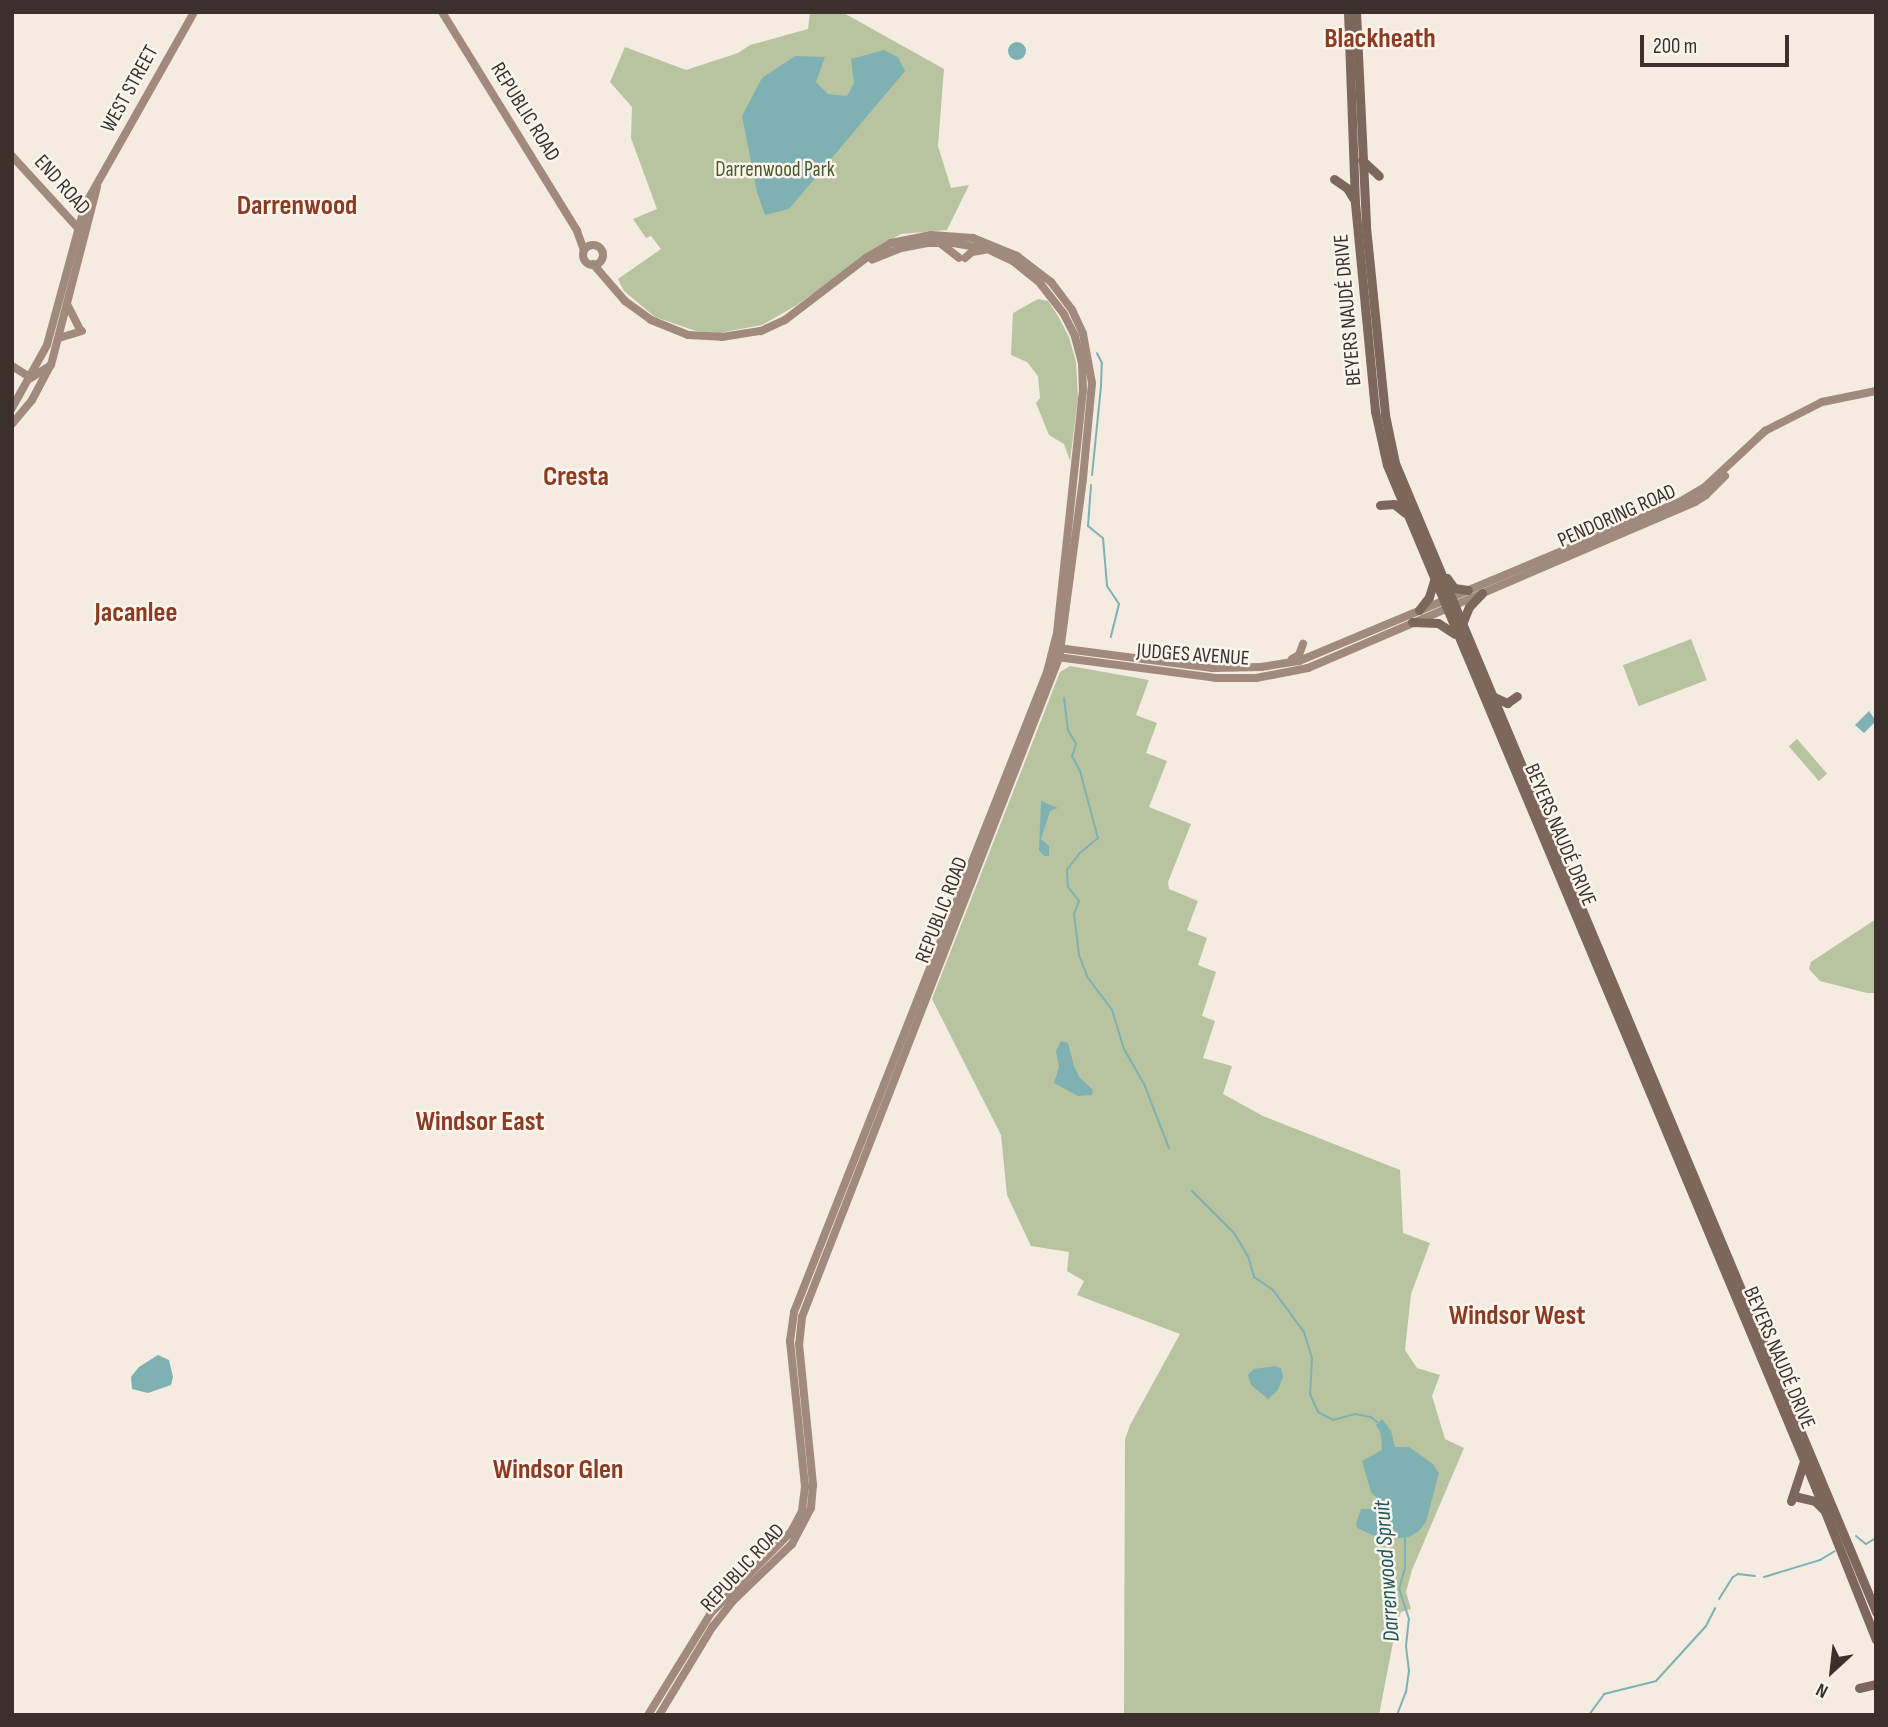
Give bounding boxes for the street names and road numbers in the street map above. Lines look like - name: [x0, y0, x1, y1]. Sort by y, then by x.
- street label: WEST STREET: [96, 41, 164, 137]
- street label: REPUBLIC ROAD: [485, 58, 565, 166]
- street label: END ROAD: [28, 150, 96, 220]
- street label: BEYERS NAUDÉ DRIVE: [1329, 233, 1367, 387]
- street label: PENDORING ROAD: [1554, 479, 1680, 553]
- street label: JUDGES AVENUE: [1136, 638, 1250, 672]
- street label: BEYERS NAUDÉ DRIVE: [1519, 760, 1601, 910]
- street label: REPUBLIC ROAD: [910, 853, 974, 967]
- street label: BEYERS NAUDÉ DRIVE: [1738, 1283, 1820, 1433]
- street label: REPUBLIC ROAD: [696, 1519, 790, 1617]

